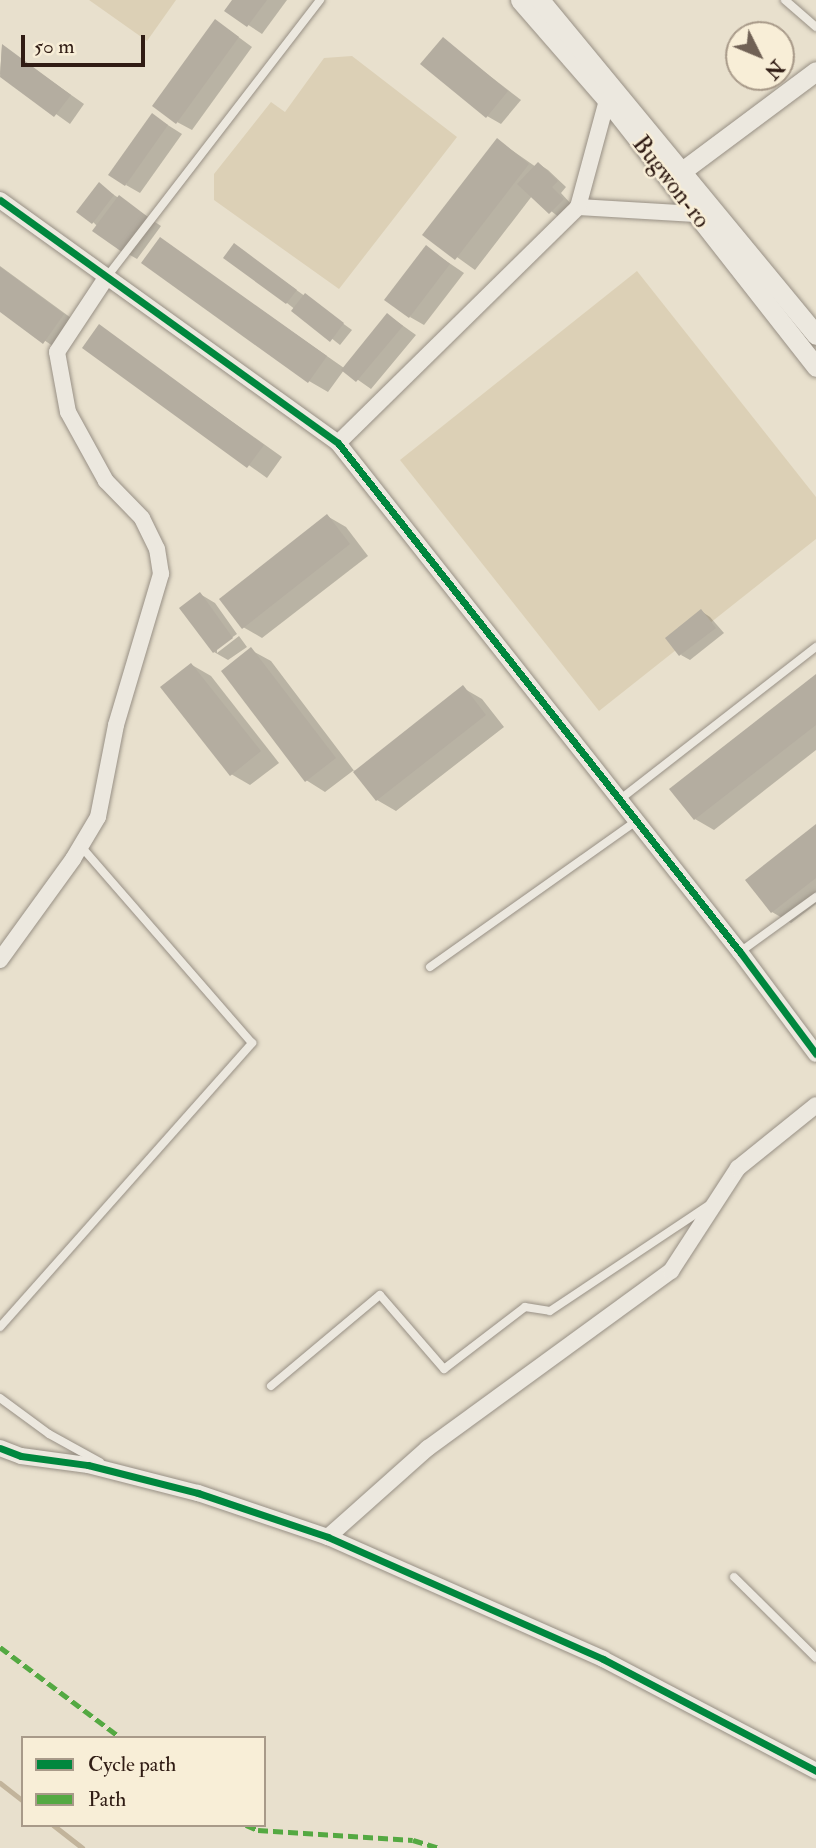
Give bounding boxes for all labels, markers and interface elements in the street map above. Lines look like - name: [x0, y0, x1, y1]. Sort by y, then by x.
- scale bar: [24, 21, 149, 65]
- north arrow: [725, 21, 795, 91]
- text: 50 m: [34, 33, 75, 60]
- text: N: [759, 55, 788, 83]
- street label: Bugwon-ro: [626, 130, 716, 234]
- legend: [21, 1736, 266, 1827]
- text: Cycle path: [88, 1751, 176, 1778]
- text: Path: [88, 1786, 126, 1813]

